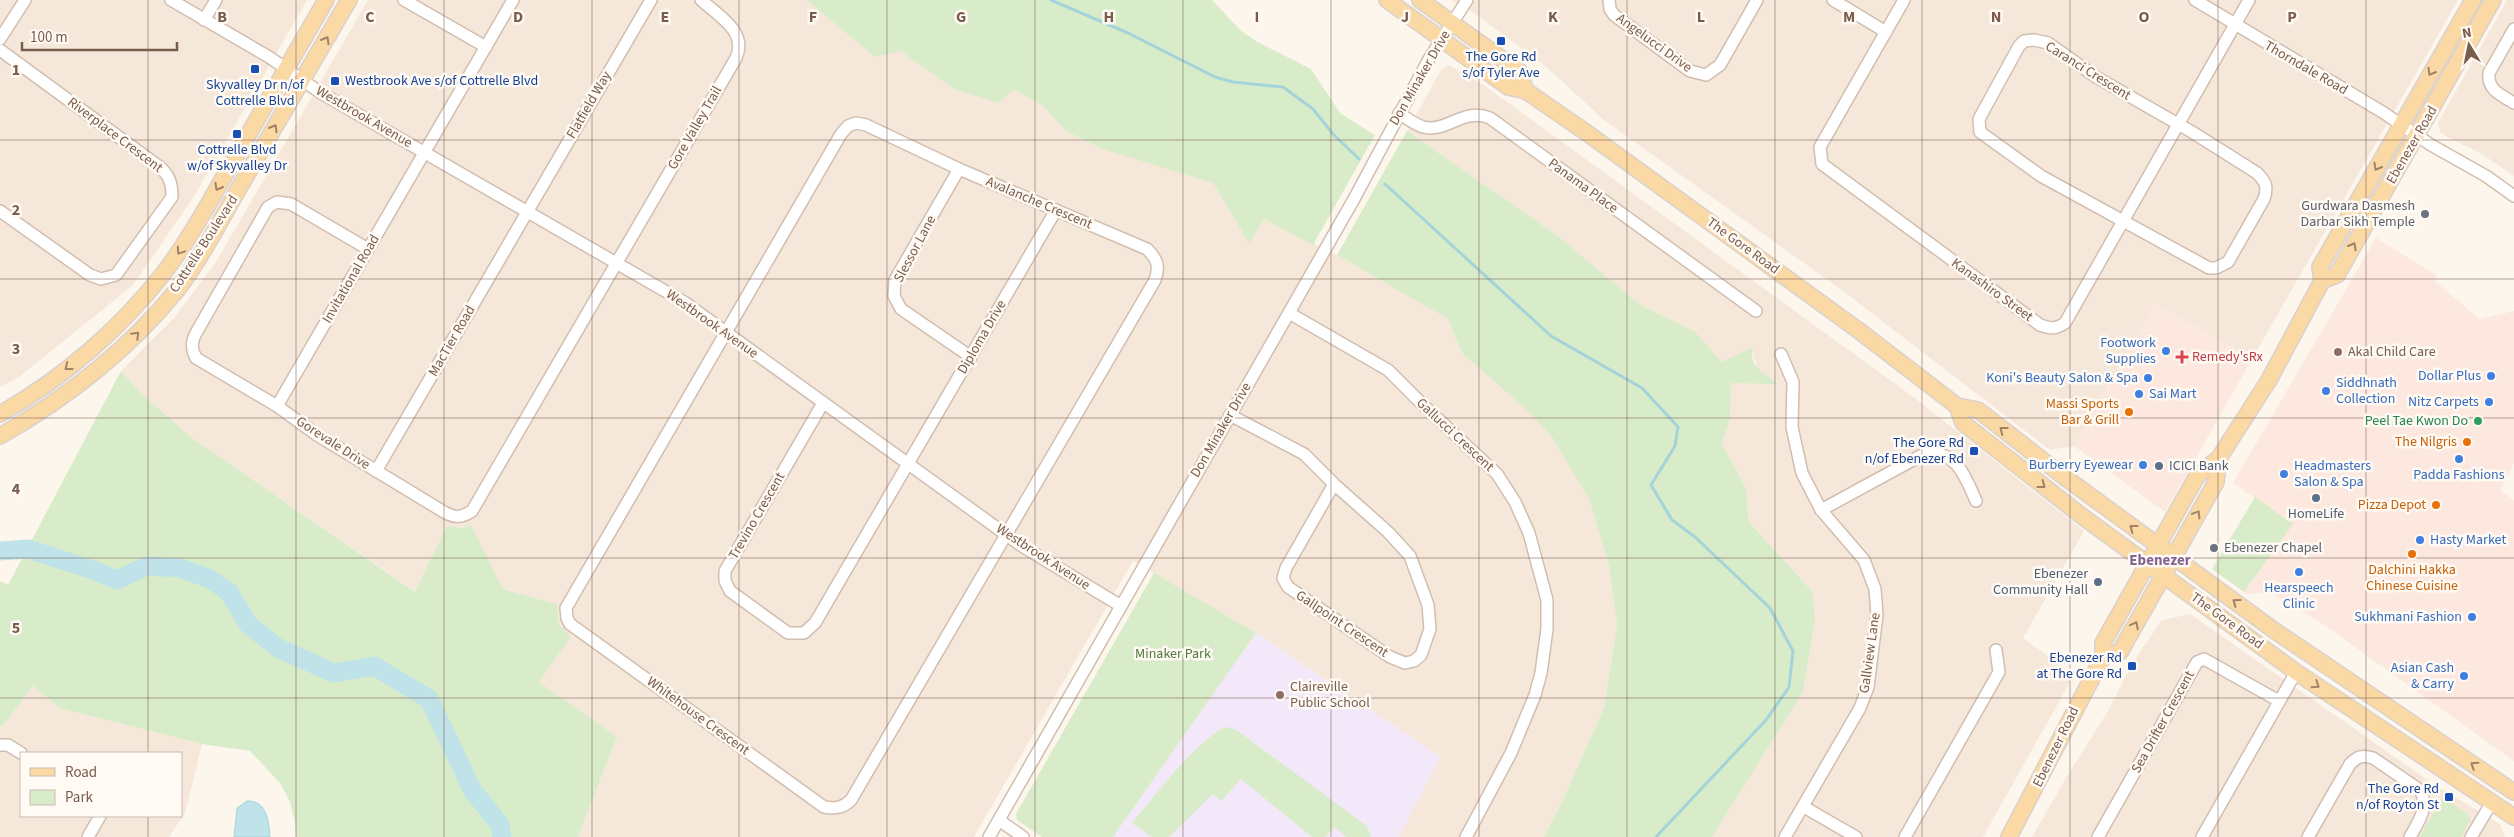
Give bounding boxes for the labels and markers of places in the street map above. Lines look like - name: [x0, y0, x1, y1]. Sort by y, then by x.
- marker: The Gore Rd s/of Tyler Ave: [1495, 35, 1507, 47]
- place label: The Gore Rd s/of Tyler Ave: [1462, 47, 1540, 83]
- marker: Skyvalley Dr n/of Cottrelle Blvd: [249, 63, 261, 75]
- place label: Westbrook Ave s/of Cottrelle Blvd: [345, 71, 538, 91]
- place label: Skyvalley Dr n/of Cottrelle Blvd: [206, 75, 305, 111]
- marker: Westbrook Ave s/of Cottrelle Blvd: [329, 75, 341, 87]
- marker: Cottrelle Blvd w/of Skyvalley Dr: [231, 128, 243, 140]
- place label: Cottrelle Blvd w/of Skyvalley Dr: [187, 140, 287, 176]
- place label: Gurdwara Dasmesh Darbar Sikh Temple: [2301, 196, 2415, 232]
- marker: Gurdwara Dasmesh Darbar Sikh Temple: [2419, 208, 2431, 220]
- place label: Footwork Supplies: [2100, 333, 2156, 369]
- place label: Akal Child Care: [2348, 342, 2436, 362]
- marker: Footwork Supplies: [2160, 345, 2172, 357]
- marker: Akal Child Care: [2332, 346, 2344, 358]
- place label: Remedy'sRx: [2192, 347, 2264, 367]
- marker: Remedy'sRx: [2176, 351, 2188, 363]
- place label: Dollar Plus: [2418, 366, 2481, 386]
- place label: Koni's Beauty Salon & Spa: [1986, 368, 2138, 388]
- marker: Dollar Plus: [2485, 370, 2497, 382]
- marker: Koni's Beauty Salon & Spa: [2142, 372, 2154, 384]
- place label: Siddhnath Collection: [2336, 373, 2397, 409]
- place label: Sai Mart: [2149, 384, 2197, 404]
- marker: Siddhnath Collection: [2320, 385, 2332, 397]
- marker: Sai Mart: [2133, 388, 2145, 400]
- place label: Nitz Carpets: [2408, 392, 2479, 412]
- place label: Massi Sports Bar & Grill: [2046, 394, 2119, 430]
- marker: Nitz Carpets: [2483, 396, 2495, 408]
- marker: Massi Sports Bar & Grill: [2123, 406, 2135, 418]
- place label: Peel Tae Kwon Do: [2365, 411, 2468, 431]
- marker: Peel Tae Kwon Do: [2472, 415, 2484, 427]
- place label: The Nilgris: [2395, 432, 2457, 452]
- place label: The Gore Rd n/of Ebenezer Rd: [1865, 433, 1964, 469]
- marker: The Nilgris: [2461, 436, 2473, 448]
- marker: The Gore Rd n/of Ebenezer Rd: [1968, 445, 1980, 457]
- marker: Padda Fashions: [2453, 453, 2465, 465]
- place label: Burberry Eyewear: [2029, 455, 2133, 475]
- place label: ICICI Bank: [2169, 456, 2229, 476]
- place label: Headmasters Salon & Spa: [2294, 456, 2371, 492]
- marker: Burberry Eyewear: [2137, 459, 2149, 471]
- marker: ICICI Bank: [2153, 460, 2165, 472]
- place label: Padda Fashions: [2413, 465, 2505, 485]
- marker: Headmasters Salon & Spa: [2278, 468, 2290, 480]
- marker: HomeLife: [2310, 492, 2322, 504]
- place label: Pizza Depot: [2358, 495, 2426, 515]
- marker: Pizza Depot: [2430, 499, 2442, 511]
- place label: HomeLife: [2288, 504, 2344, 524]
- place label: Hasty Market: [2430, 530, 2506, 550]
- marker: Hasty Market: [2414, 534, 2426, 546]
- place label: Ebenezer Chapel: [2224, 538, 2322, 558]
- marker: Ebenezer Chapel: [2208, 542, 2220, 554]
- marker: Dalchini Hakka Chinese Cuisine: [2406, 548, 2418, 560]
- place label: Dalchini Hakka Chinese Cuisine: [2366, 560, 2458, 596]
- place label: Ebenezer Community Hall: [1993, 564, 2088, 600]
- marker: Hearspeech Clinic: [2293, 566, 2305, 578]
- marker: Ebenezer Community Hall: [2092, 576, 2104, 588]
- place label: Hearspeech Clinic: [2264, 578, 2334, 614]
- place label: Sukhmani Fashion: [2354, 607, 2462, 627]
- marker: Sukhmani Fashion: [2466, 611, 2478, 623]
- place label: Ebenezer Rd at The Gore Rd: [2036, 648, 2122, 684]
- place label: Asian Cash & Carry: [2391, 658, 2454, 694]
- marker: Ebenezer Rd at The Gore Rd: [2126, 660, 2138, 672]
- marker: Asian Cash & Carry: [2458, 670, 2470, 682]
- place label: Claireville Public School: [1290, 677, 1370, 713]
- marker: Claireville Public School: [1274, 689, 1286, 701]
- place label: The Gore Rd n/of Royton St: [2356, 779, 2439, 815]
- marker: The Gore Rd n/of Royton St: [2443, 791, 2455, 803]

